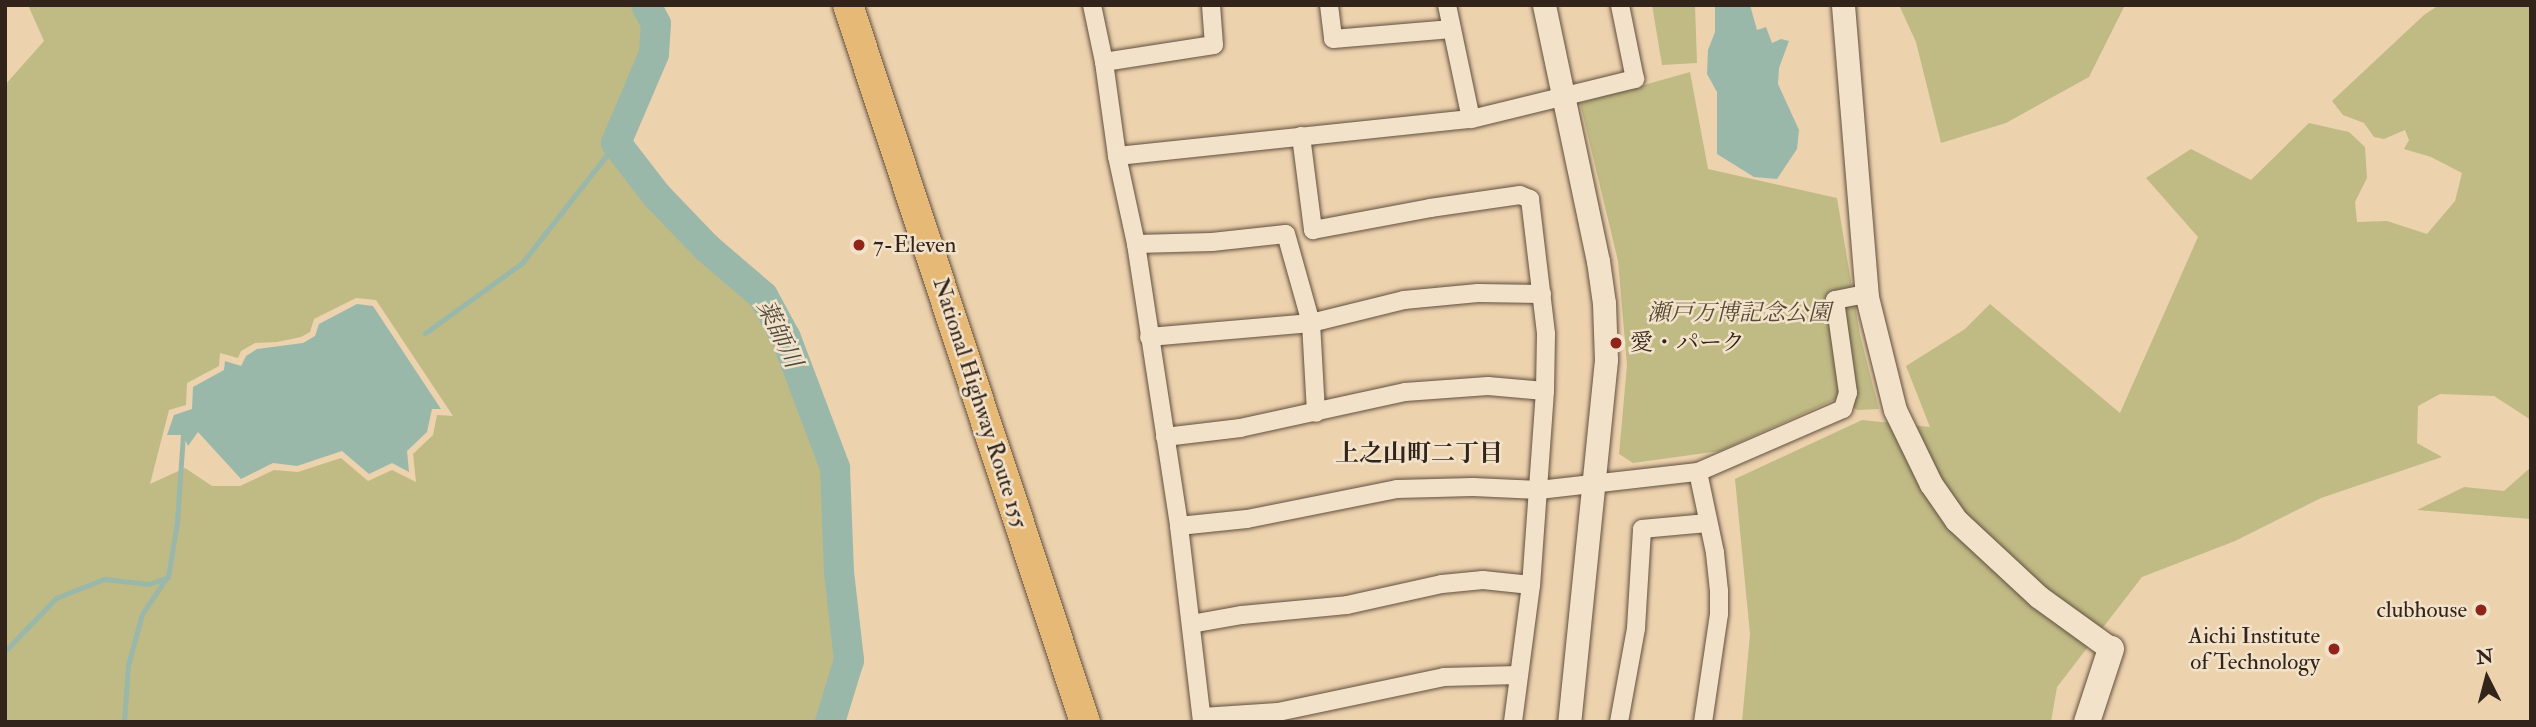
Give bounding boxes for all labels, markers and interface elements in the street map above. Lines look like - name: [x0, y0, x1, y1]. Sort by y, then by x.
- place label: 7-Eleven: [873, 231, 956, 259]
- marker: 7-Eleven: [851, 237, 867, 253]
- street label: National Highway Route 155: [926, 274, 1034, 532]
- water label: 薬師川: [750, 295, 808, 373]
- park label: 瀬戸万博記念公園: [1647, 299, 1831, 327]
- place label: 愛・パーク: [1630, 329, 1745, 357]
- marker: 愛・パーク: [1608, 335, 1624, 351]
- district label: 上之山町二丁目: [1335, 440, 1503, 468]
- place label: clubhouse: [2376, 596, 2467, 624]
- marker: clubhouse: [2473, 602, 2489, 618]
- place label: Aichi Institute of Technology: [2188, 622, 2320, 676]
- marker: Aichi Institute of Technology: [2326, 641, 2342, 657]
- north arrow: [2452, 643, 2522, 713]
- text: N: [2475, 644, 2495, 670]

